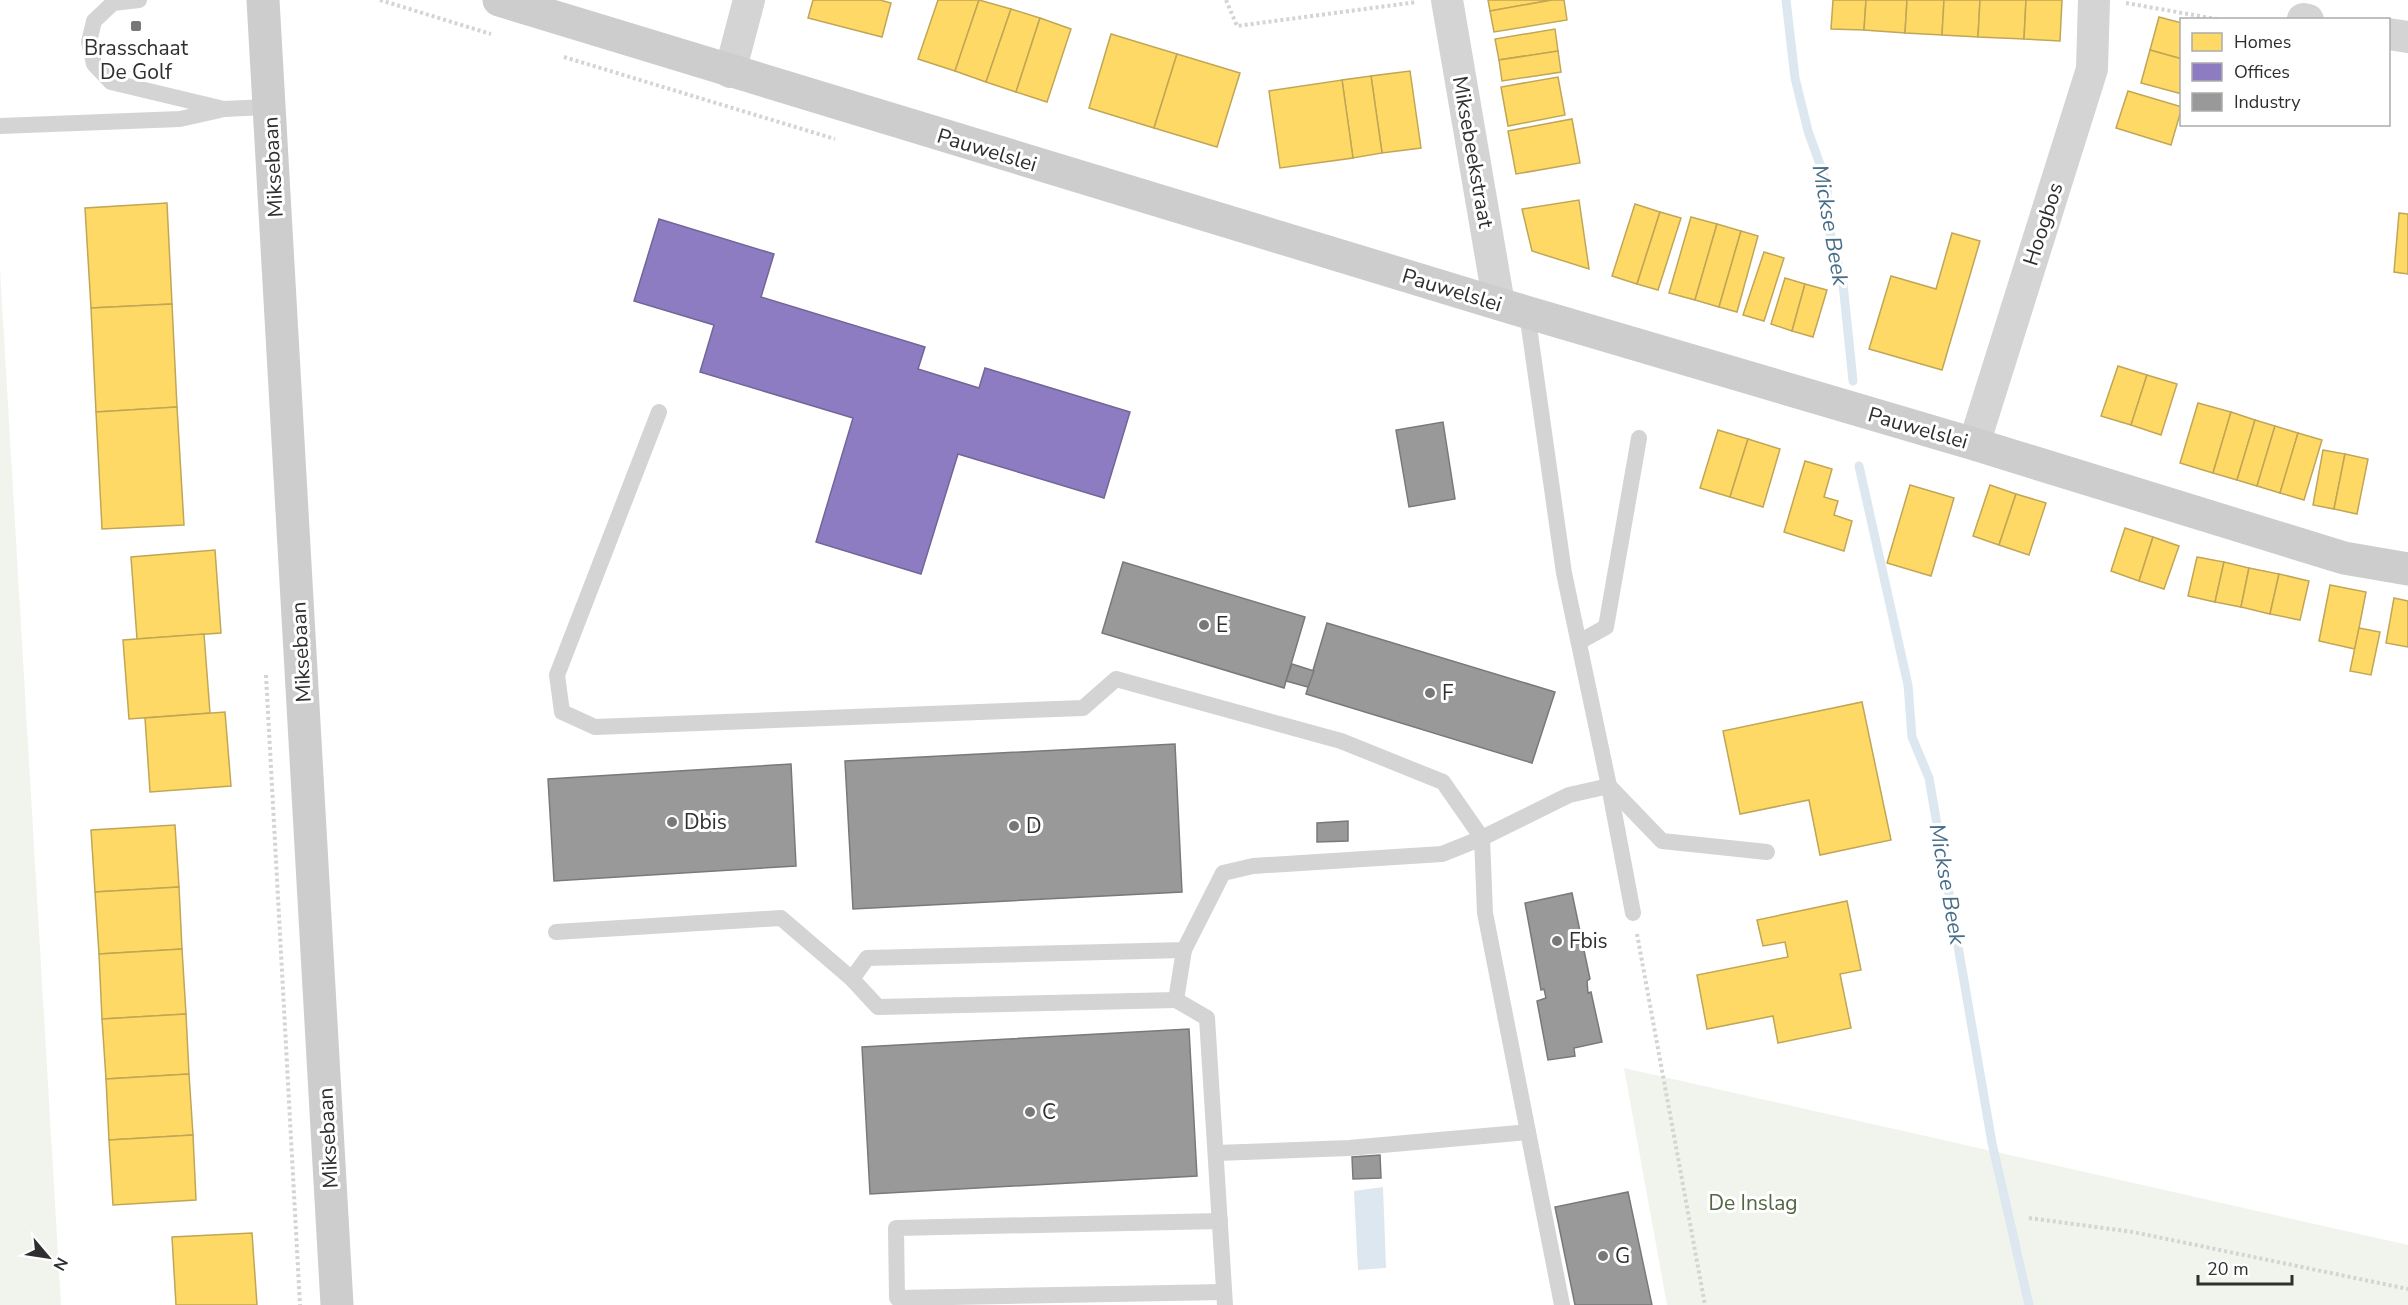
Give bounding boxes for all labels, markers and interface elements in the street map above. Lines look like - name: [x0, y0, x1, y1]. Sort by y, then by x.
- legend: [2180, 18, 2390, 126]
- marker: Brasschaat De Golf: [129, 19, 143, 33]
- text: Homes: [2234, 30, 2291, 54]
- place label: Brasschaat De Golf: [84, 34, 189, 86]
- text: Offices: [2234, 60, 2290, 84]
- street label: Miksebeekstraat: [1446, 74, 1500, 231]
- text: Industry: [2234, 90, 2301, 114]
- street label: Miksebaan: [256, 116, 290, 218]
- street label: Pauwelslei: [934, 122, 1040, 178]
- water label: Mickse Beek: [1805, 162, 1856, 289]
- street label: Hoogbos: [2016, 179, 2070, 269]
- street label: Pauwelslei: [1399, 262, 1505, 318]
- street label: Pauwelslei: [1865, 400, 1971, 456]
- street label: Miksebaan: [284, 601, 318, 703]
- place label: E: [1216, 611, 1228, 639]
- marker: E: [1197, 618, 1211, 632]
- place label: F: [1442, 679, 1454, 707]
- marker: F: [1423, 686, 1437, 700]
- place label: Dbis: [684, 808, 727, 836]
- place label: D: [1026, 812, 1042, 840]
- marker: Dbis: [665, 815, 679, 829]
- marker: D: [1007, 819, 1021, 833]
- water label: Mickse Beek: [1922, 821, 1973, 948]
- place label: Fbis: [1569, 927, 1608, 955]
- marker: Fbis: [1550, 934, 1564, 948]
- street label: Miksebaan: [311, 1087, 345, 1189]
- place label: C: [1042, 1098, 1056, 1126]
- marker: C: [1023, 1105, 1037, 1119]
- park label: De Inslag: [1708, 1189, 1798, 1217]
- north arrow: [18, 1227, 78, 1287]
- place label: G: [1615, 1242, 1630, 1270]
- scale bar: [2198, 1248, 2292, 1286]
- marker: G: [1596, 1249, 1610, 1263]
- text: N: [48, 1253, 73, 1274]
- text: 20 m: [2207, 1257, 2249, 1281]

